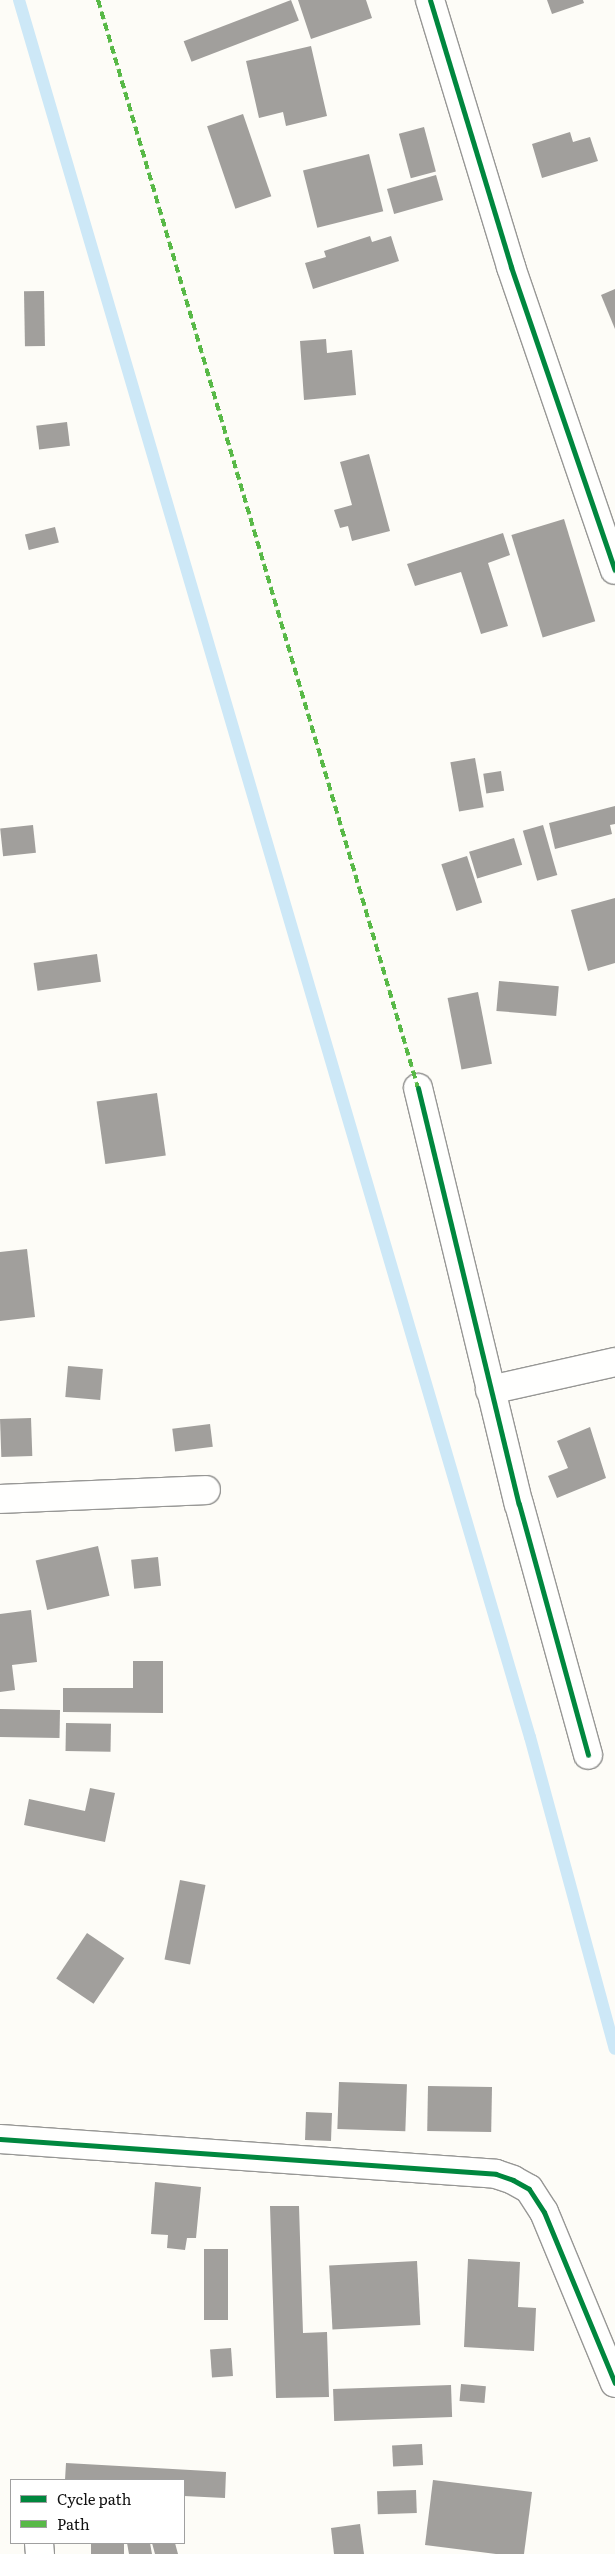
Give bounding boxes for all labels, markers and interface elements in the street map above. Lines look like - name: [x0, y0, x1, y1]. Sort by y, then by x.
- legend: [10, 2479, 185, 2544]
- text: Cycle path: [57, 2487, 131, 2510]
- text: Path: [57, 2512, 90, 2535]

